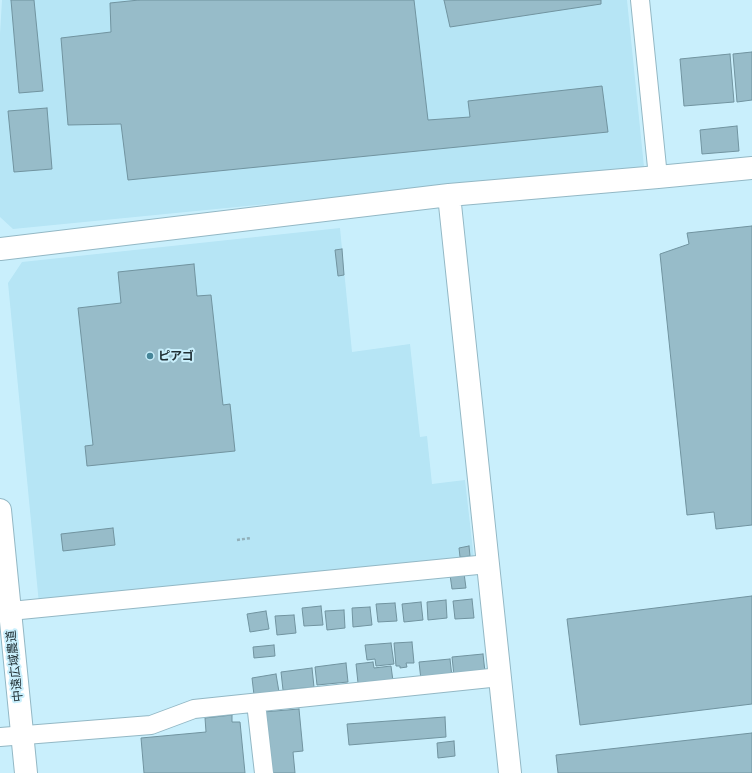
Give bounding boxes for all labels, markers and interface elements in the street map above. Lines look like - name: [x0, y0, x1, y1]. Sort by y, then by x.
- place label: ピアゴ: [158, 349, 194, 363]
- marker: ピアゴ: [145, 351, 155, 361]
- street label: 中遠広域農道: [4, 629, 26, 703]

